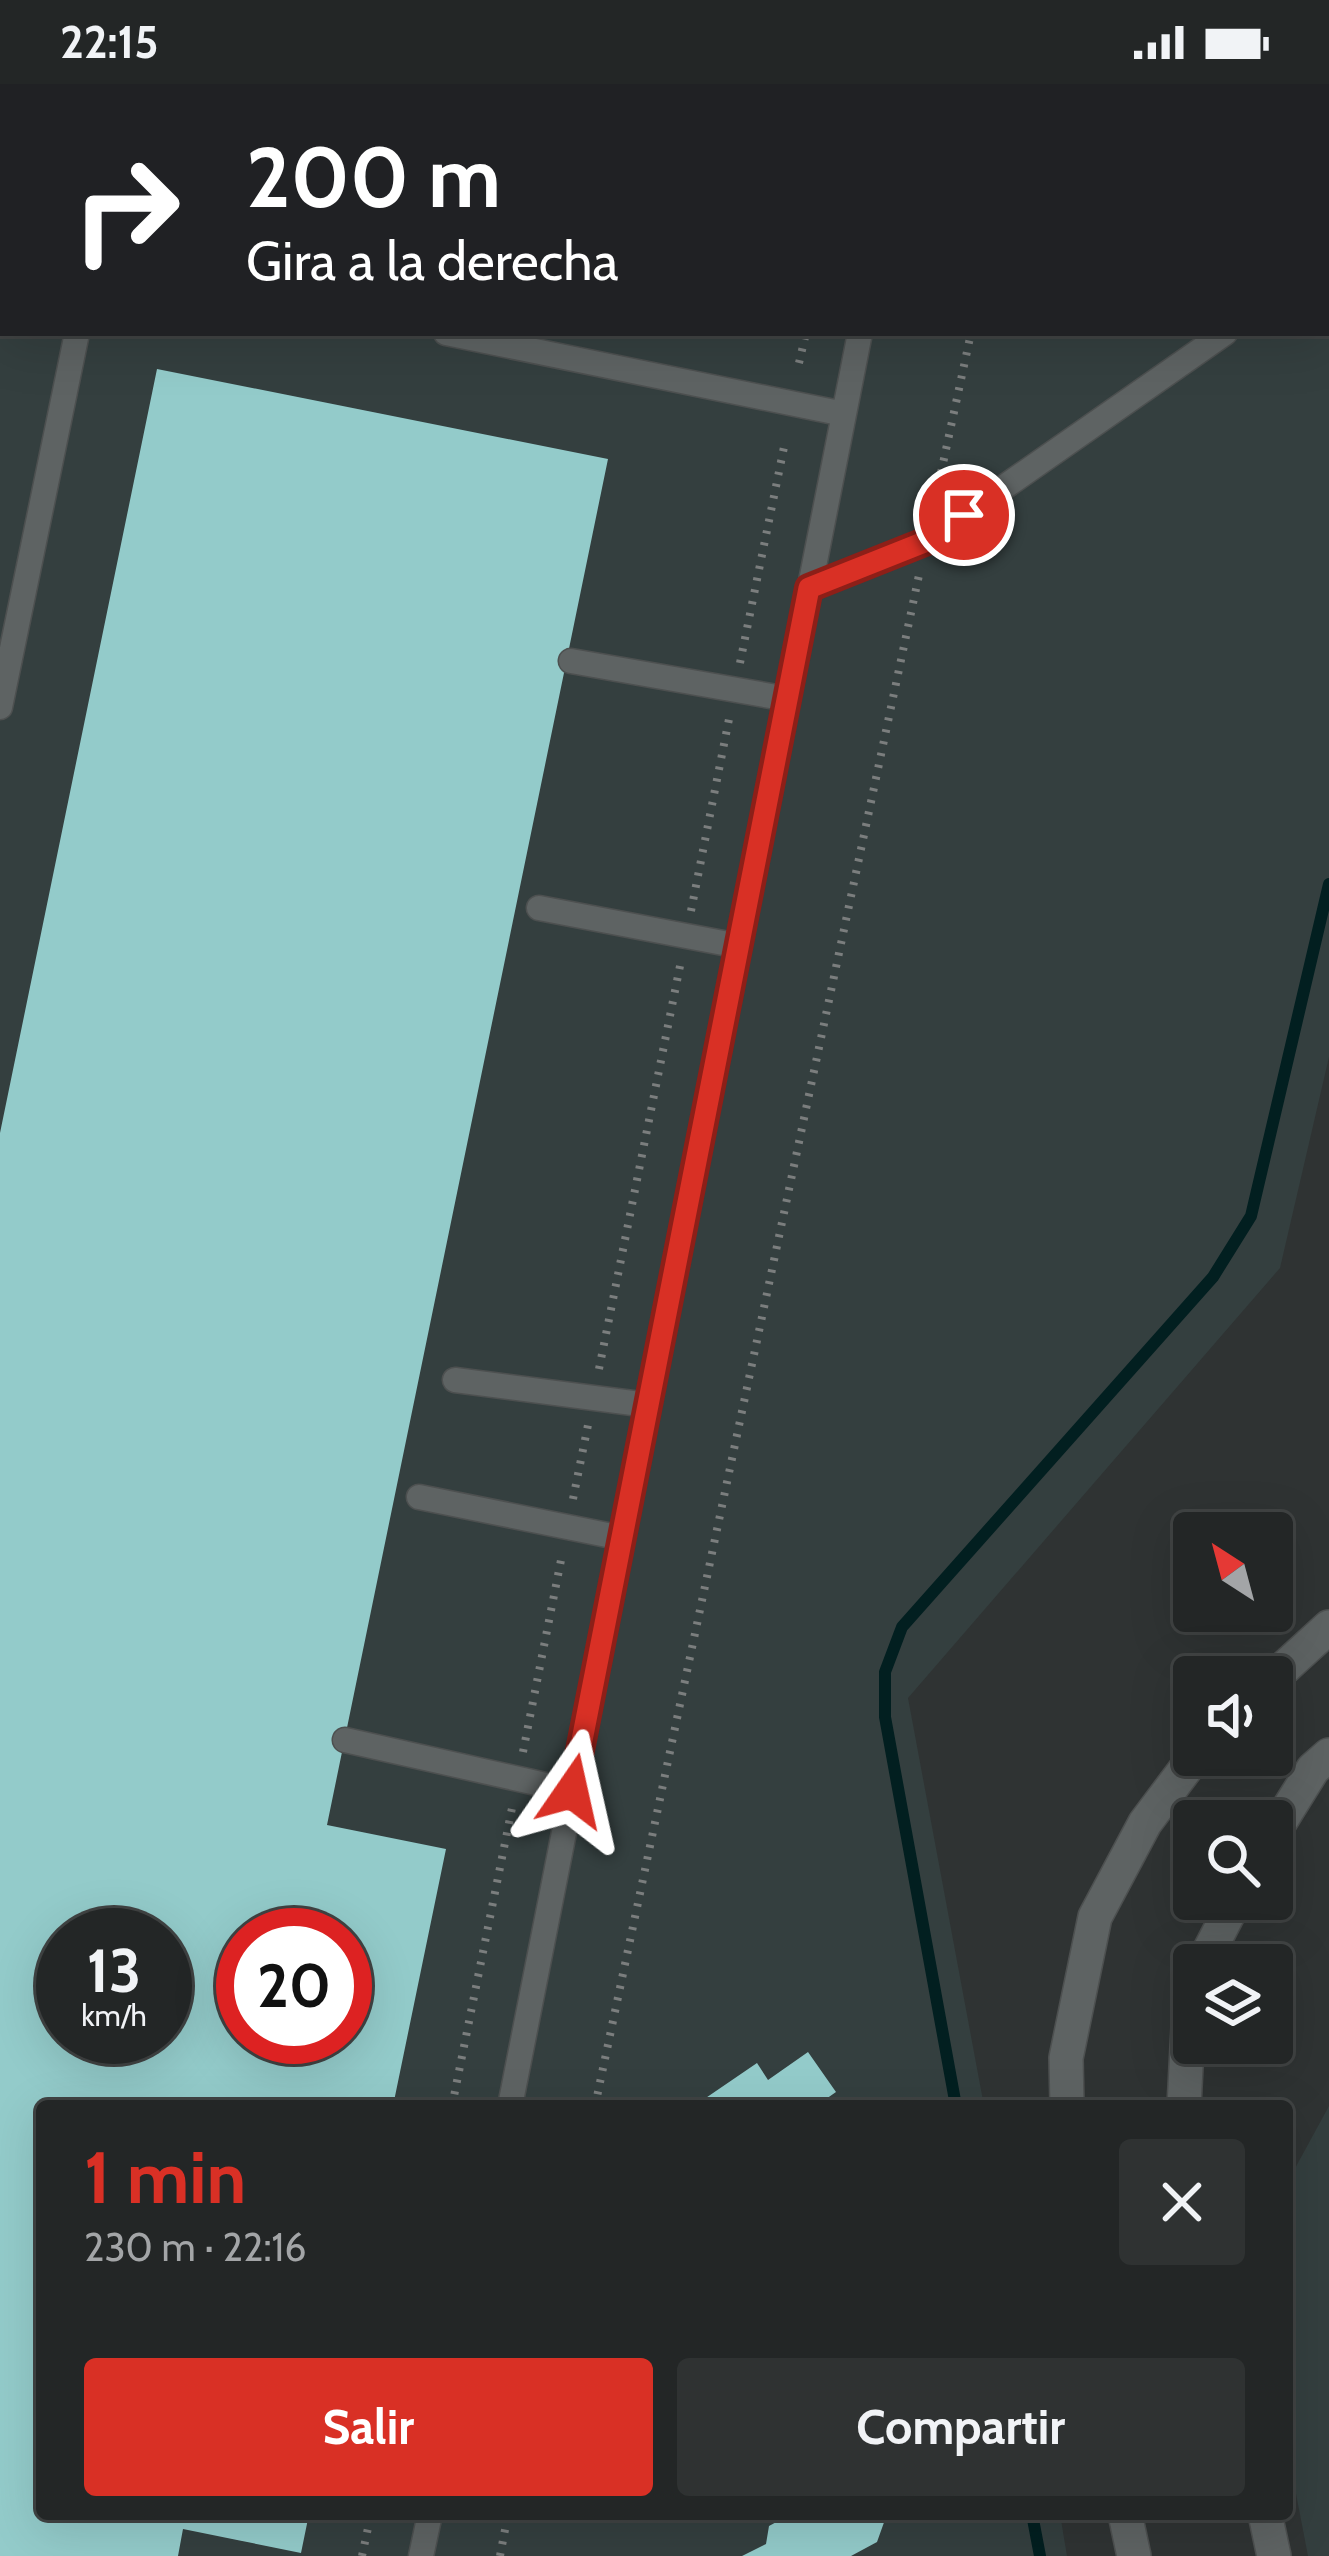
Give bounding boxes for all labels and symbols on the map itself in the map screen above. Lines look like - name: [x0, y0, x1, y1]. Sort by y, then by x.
- pin: [913, 464, 1015, 566]
- north arrow: [1173, 1512, 1293, 1632]
- position arrow: [509, 1728, 635, 1854]
- speed limit sign: 20: [216, 1908, 372, 2064]

